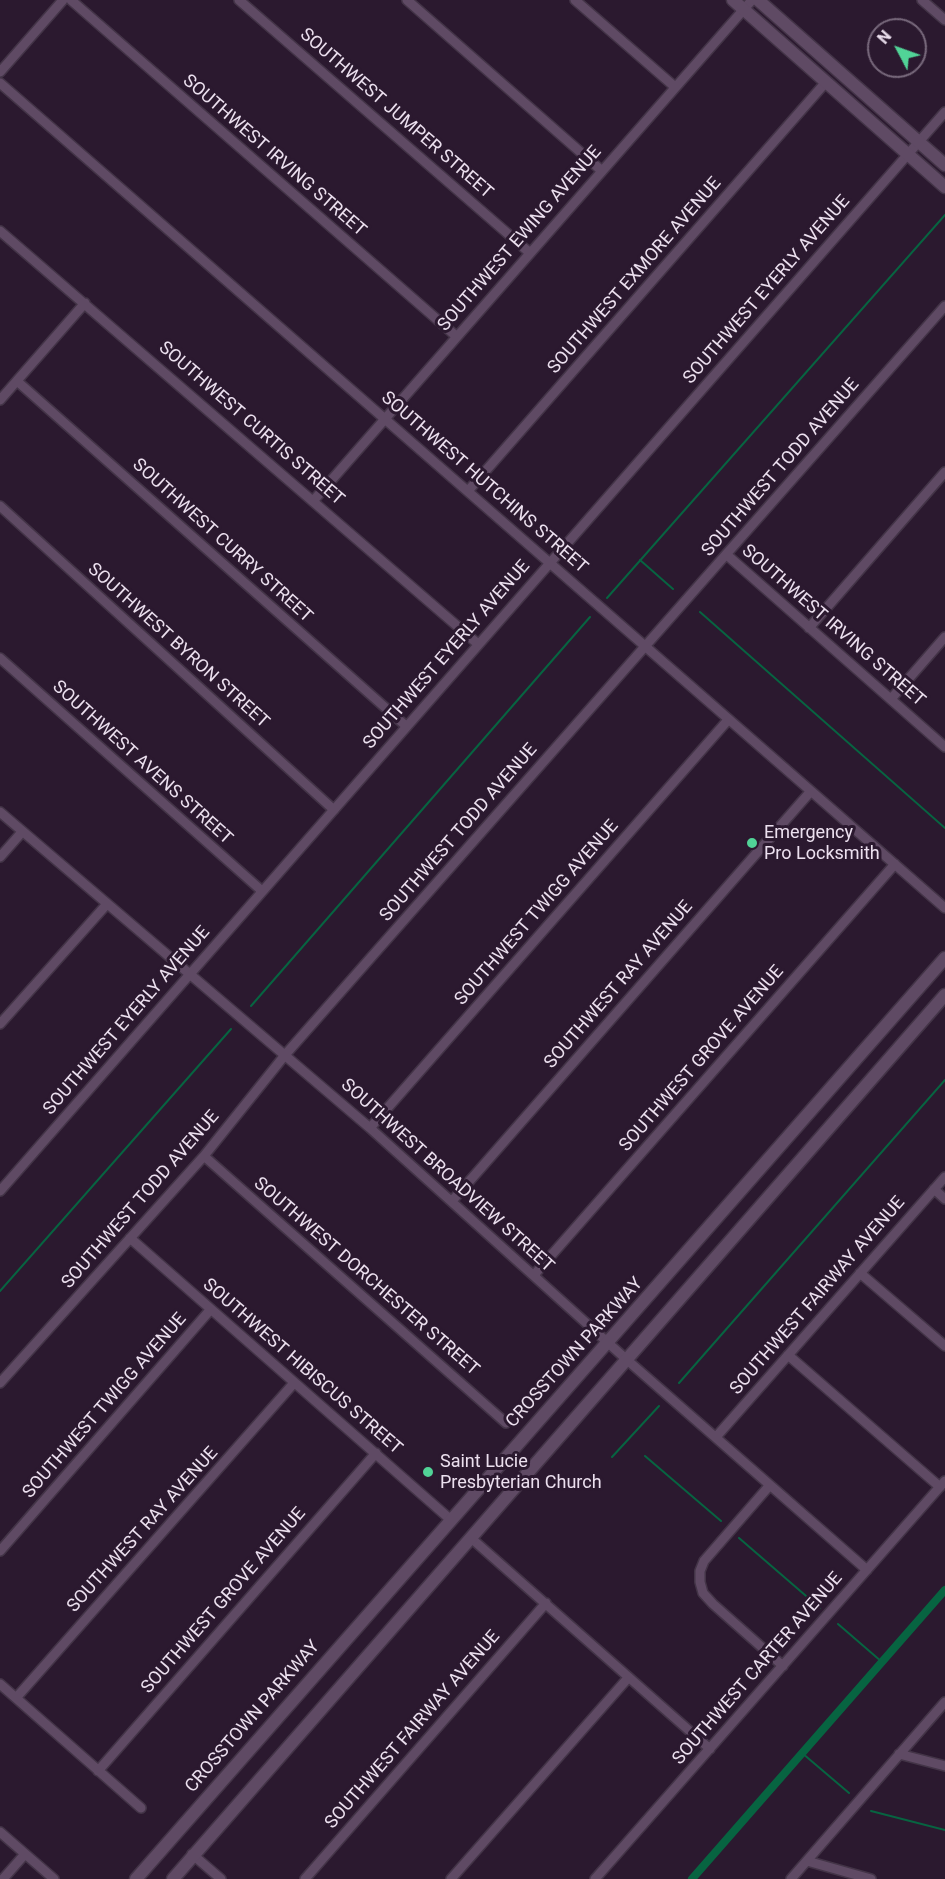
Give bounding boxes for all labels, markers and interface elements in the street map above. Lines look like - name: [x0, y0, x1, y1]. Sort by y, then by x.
- north arrow: [867, 18, 927, 78]
- street label: SOUTHWEST JUMPER STREET: [295, 24, 497, 204]
- text: N: [874, 27, 895, 48]
- street label: SOUTHWEST IRVING STREET: [178, 70, 370, 242]
- street label: SOUTHWEST EWING AVENUE: [434, 142, 606, 336]
- street label: SOUTHWEST EXMORE AVENUE: [544, 173, 726, 379]
- street label: SOUTHWEST EYERLY AVENUE: [679, 191, 855, 389]
- street label: SOUTHWEST CURTIS STREET: [154, 337, 348, 511]
- street label: SOUTHWEST TODD AVENUE: [698, 375, 864, 561]
- street label: SOUTHWEST HUTCHINS STREET: [376, 387, 592, 579]
- street label: SOUTHWEST CURRY STREET: [128, 454, 316, 628]
- street label: SOUTHWEST IRVING STREET: [737, 540, 929, 712]
- street label: SOUTHWEST EYERLY AVENUE: [359, 556, 535, 754]
- street label: SOUTHWEST BYRON STREET: [83, 559, 273, 733]
- street label: SOUTHWEST AVENS STREET: [47, 676, 237, 850]
- street label: SOUTHWEST TODD AVENUE: [376, 740, 542, 926]
- street label: SOUTHWEST TWIGG AVENUE: [451, 816, 623, 1010]
- place label: Emergency Pro Locksmith: [764, 822, 880, 864]
- marker: Emergency Pro Locksmith: [745, 836, 759, 850]
- street label: SOUTHWEST RAY AVENUE: [540, 897, 698, 1073]
- street label: SOUTHWEST EYERLY AVENUE: [39, 922, 215, 1120]
- street label: SOUTHWEST GROVE AVENUE: [615, 962, 789, 1156]
- street label: SOUTHWEST BROADVIEW STREET: [336, 1075, 558, 1277]
- street label: SOUTHWEST TODD AVENUE: [58, 1107, 224, 1293]
- street label: SOUTHWEST DORCHESTER STREET: [249, 1173, 483, 1381]
- street label: SOUTHWEST FAIRWAY AVENUE: [726, 1192, 910, 1400]
- street label: SOUTHWEST HIBISCUS STREET: [198, 1274, 406, 1460]
- street label: CROSSTOWN PARKWAY: [502, 1274, 648, 1432]
- street label: SOUTHWEST TWIGG AVENUE: [19, 1309, 191, 1503]
- street label: SOUTHWEST RAY AVENUE: [63, 1443, 223, 1617]
- place label: Saint Lucie Presbyterian Church: [440, 1451, 602, 1494]
- marker: Saint Lucie Presbyterian Church: [421, 1465, 435, 1479]
- street label: SOUTHWEST GROVE AVENUE: [137, 1504, 311, 1698]
- street label: SOUTHWEST CARTER AVENUE: [668, 1568, 848, 1770]
- street label: SOUTHWEST FAIRWAY AVENUE: [321, 1626, 505, 1834]
- street label: CROSSTOWN PARKWAY: [181, 1637, 325, 1797]

